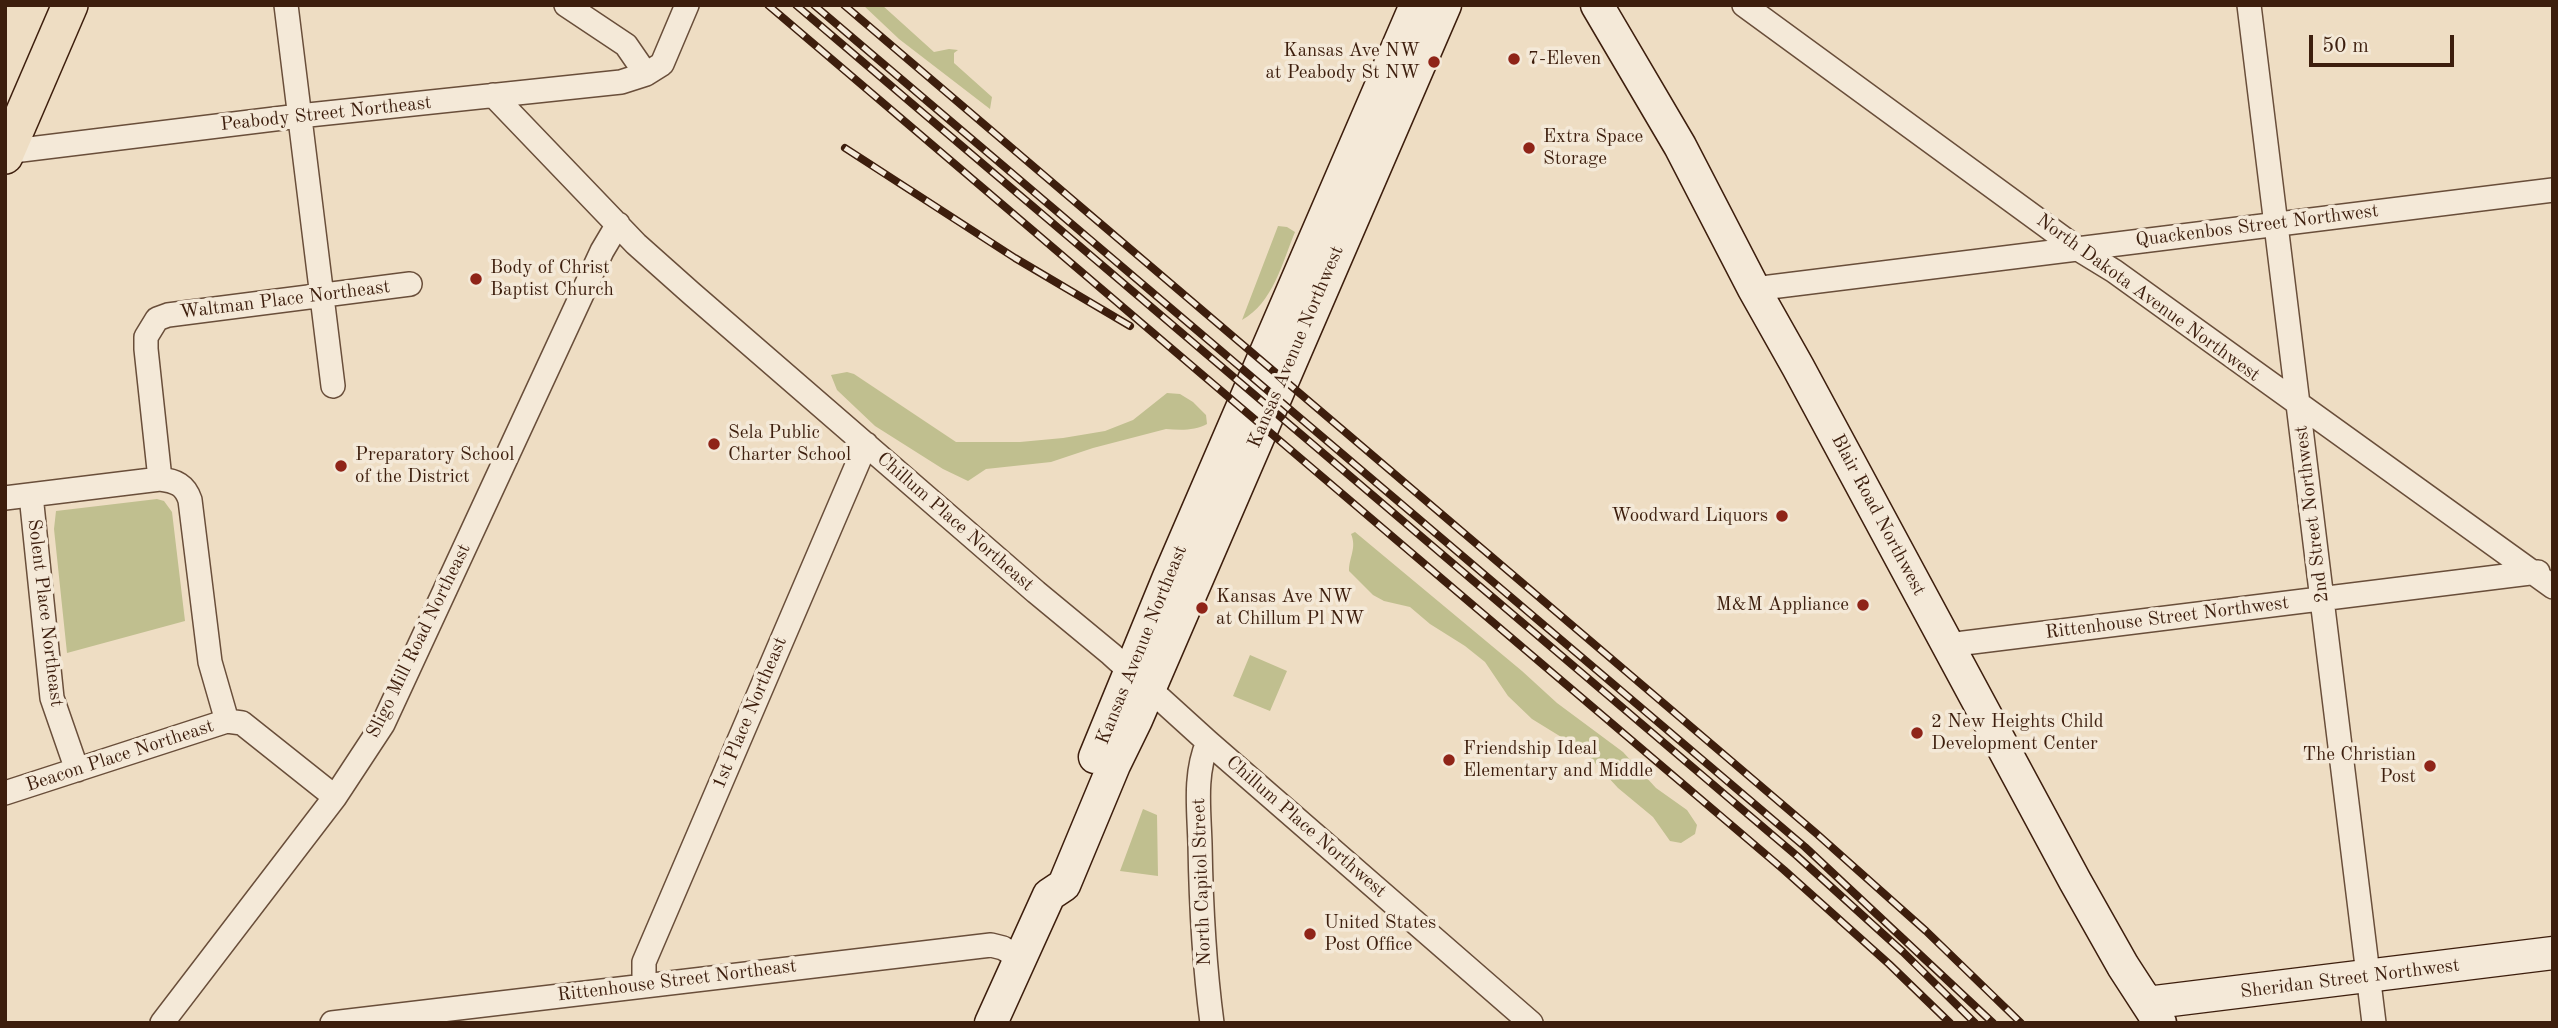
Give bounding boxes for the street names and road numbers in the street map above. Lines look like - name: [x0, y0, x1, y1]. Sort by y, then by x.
- street label: Peabody Street Northeast: [219, 92, 433, 136]
- street label: Quackenbos Street Northwest: [2134, 200, 2380, 252]
- street label: North Dakota Avenue Northwest: [2032, 209, 2264, 387]
- street label: Kansas Avenue Northwest: [1243, 243, 1349, 451]
- street label: Waltman Place Northeast: [179, 276, 391, 324]
- street label: 2nd Street Northwest: [2290, 424, 2334, 604]
- street label: Blair Road Northwest: [1826, 430, 1930, 600]
- street label: Chillum Place Northeast: [872, 448, 1038, 596]
- street label: Solent Place Northeast: [22, 518, 68, 708]
- street label: Sligo Mill Road Northeast: [362, 540, 476, 742]
- street label: Kansas Avenue Northeast: [1092, 542, 1192, 748]
- street label: Rittenhouse Street Northwest: [2044, 592, 2290, 644]
- street label: 1st Place Northeast: [708, 634, 792, 792]
- street label: Beacon Place Northeast: [23, 715, 217, 797]
- street label: Chillum Place Northwest: [1221, 751, 1391, 903]
- street label: North Capitol Street: [1188, 798, 1216, 966]
- street label: Sheridan Street Northwest: [2239, 954, 2461, 1004]
- street label: Rittenhouse Street Northeast: [556, 955, 798, 1007]

